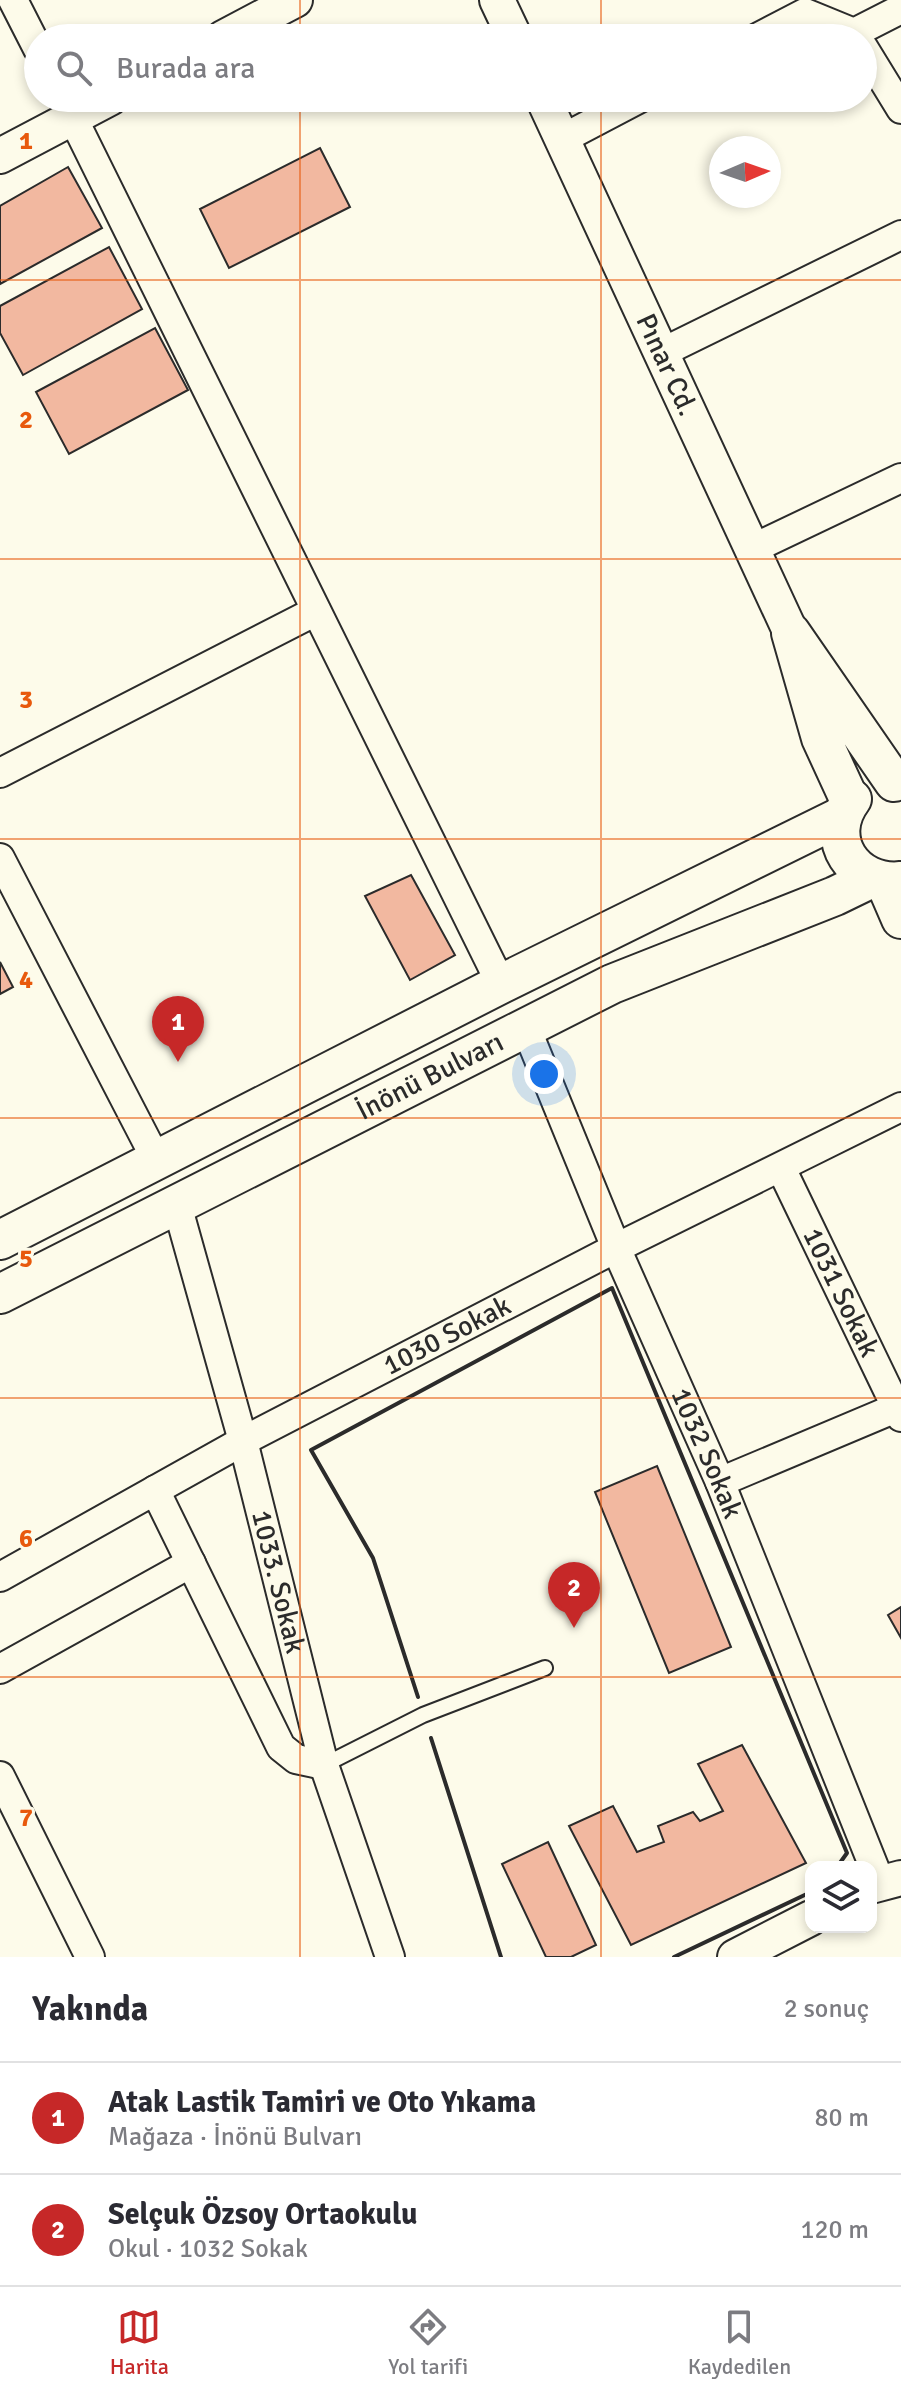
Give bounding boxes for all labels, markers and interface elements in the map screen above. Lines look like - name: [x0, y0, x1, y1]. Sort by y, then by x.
- search box: [24, 24, 877, 112]
- icon: search: [52, 46, 96, 90]
- text: Burada ara: [116, 50, 255, 87]
- text: 1: [19, 125, 33, 157]
- north arrow: [709, 136, 781, 208]
- street label: Pınar Cd.: [628, 308, 705, 421]
- text: 2: [19, 404, 33, 436]
- text: 3: [19, 684, 33, 716]
- text: 4: [19, 964, 33, 996]
- pin: 1: [152, 996, 204, 1062]
- street label: İnönü Bulvarı: [351, 1025, 509, 1128]
- your location: [524, 1054, 564, 1094]
- street label: 1031 Sokak: [795, 1222, 886, 1362]
- text: 5: [19, 1243, 33, 1275]
- street label: 1030 Sokak: [377, 1288, 516, 1383]
- street label: 1032 Sokak: [663, 1383, 750, 1523]
- street label: 1033. Sokak: [244, 1506, 312, 1657]
- text: 6: [19, 1523, 33, 1555]
- pin: 2: [548, 1562, 600, 1628]
- text: 7: [19, 1802, 33, 1834]
- map controls: [805, 1861, 877, 1933]
- button: layers: [805, 1861, 877, 1933]
- text: Yakında: [32, 1988, 148, 2030]
- text: 2 sonuç: [784, 1993, 869, 2025]
- text: Atak Lastik Tamiri ve Oto Yıkama: [108, 2084, 536, 2121]
- text: 1: [51, 2102, 65, 2134]
- text: 80 m: [814, 2102, 869, 2134]
- text: Mağaza · İnönü Bulvarı: [108, 2121, 362, 2153]
- text: Selçuk Özsoy Ortaokulu: [108, 2196, 417, 2233]
- text: 2: [51, 2214, 65, 2246]
- text: 120 m: [800, 2214, 869, 2246]
- text: Okul · 1032 Sokak: [108, 2233, 308, 2265]
- tab: Harita: [110, 2305, 169, 2380]
- tab: Yol tarifi: [388, 2305, 468, 2380]
- tab: Kaydedilen: [688, 2305, 791, 2380]

